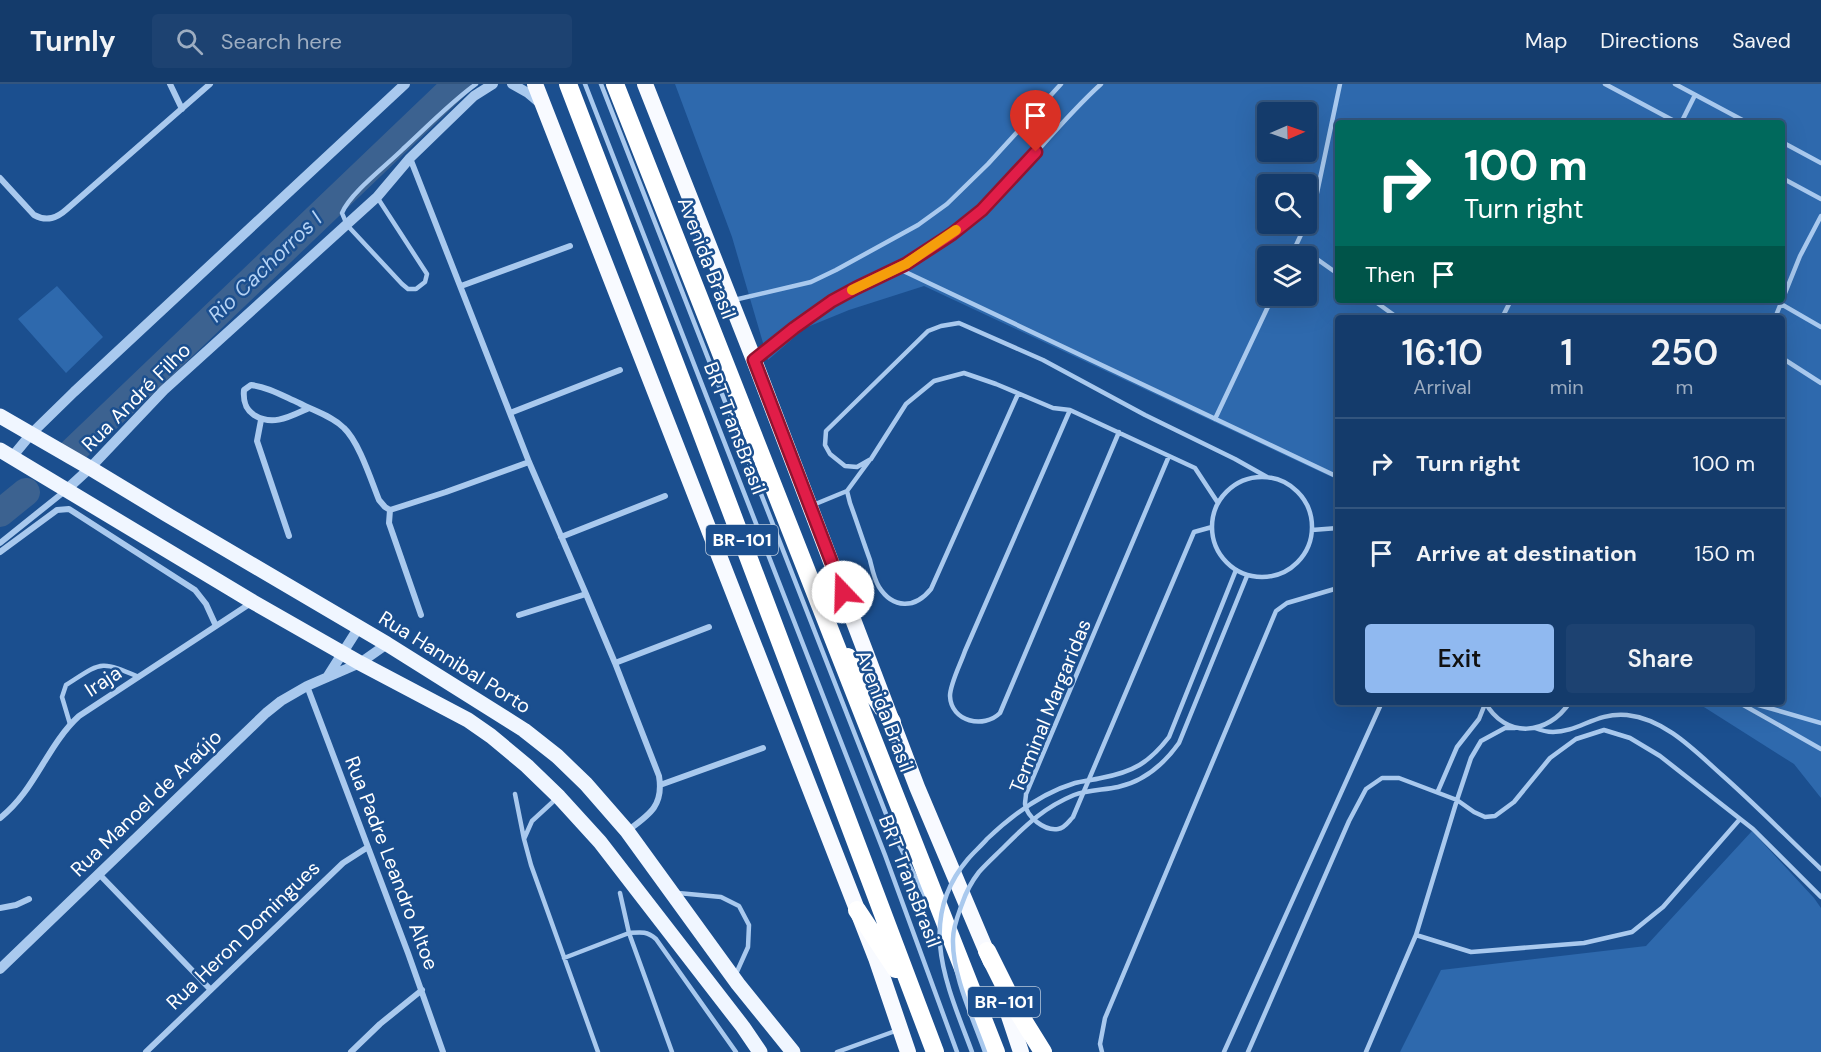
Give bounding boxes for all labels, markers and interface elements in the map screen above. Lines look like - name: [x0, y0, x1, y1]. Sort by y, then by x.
- search box: [152, 14, 572, 68]
- text: Turnly: [30, 23, 116, 60]
- icon: search: [173, 25, 206, 58]
- text: Search here: [221, 27, 342, 56]
- text: Map: [1525, 27, 1567, 55]
- text: Directions: [1600, 27, 1699, 55]
- text: Saved: [1732, 27, 1791, 55]
- pin: [1010, 90, 1061, 152]
- icon: arrive: [1019, 99, 1052, 132]
- north arrow: [1257, 102, 1317, 162]
- map controls: [1257, 102, 1317, 306]
- text: 100 m: [1464, 138, 1588, 193]
- icon: right: [1365, 144, 1443, 222]
- button: search: [1257, 174, 1317, 234]
- text: Turn right: [1464, 191, 1584, 226]
- street label: Avenida Brasil: [672, 193, 742, 323]
- water label: Rio Cachorros I: [202, 205, 328, 329]
- button: layers: [1257, 246, 1317, 306]
- icon: arrive: [1427, 258, 1460, 291]
- text: Then: [1365, 260, 1415, 289]
- text: 16:10: [1402, 329, 1483, 376]
- text: 1: [1560, 329, 1573, 376]
- text: 250: [1650, 329, 1718, 376]
- street label: Rua André Filho: [76, 337, 196, 457]
- street label: BRT TransBrasil: [698, 358, 772, 498]
- text: Arrival: [1413, 374, 1471, 400]
- text: min: [1550, 374, 1584, 400]
- text: m: [1675, 374, 1693, 400]
- icon: right: [1365, 447, 1398, 480]
- text: Turn right: [1416, 449, 1521, 478]
- text: 100 m: [1693, 449, 1755, 478]
- road number: BR-101: [706, 525, 778, 555]
- icon: arrive: [1365, 537, 1398, 570]
- text: Arrive at destination: [1416, 539, 1637, 568]
- text: 150 m: [1694, 539, 1755, 568]
- position arrow: [811, 560, 875, 624]
- street label: Rua Hannibal Porto: [374, 605, 536, 719]
- street label: Terminal Margaridas: [1003, 615, 1097, 797]
- button: Exit: [1365, 624, 1554, 693]
- button: Share: [1566, 624, 1755, 693]
- street label: Avenida Brasil: [850, 646, 920, 776]
- street label: Iraja: [80, 660, 126, 702]
- street label: Rua Manoel de Araújo: [65, 724, 227, 882]
- street label: Rua Padre Leandro Altoe: [339, 752, 445, 974]
- street label: BRT TransBrasil: [873, 811, 947, 951]
- street label: Rua Heron Domingues: [161, 855, 325, 1015]
- road number: BR-101: [968, 987, 1040, 1017]

